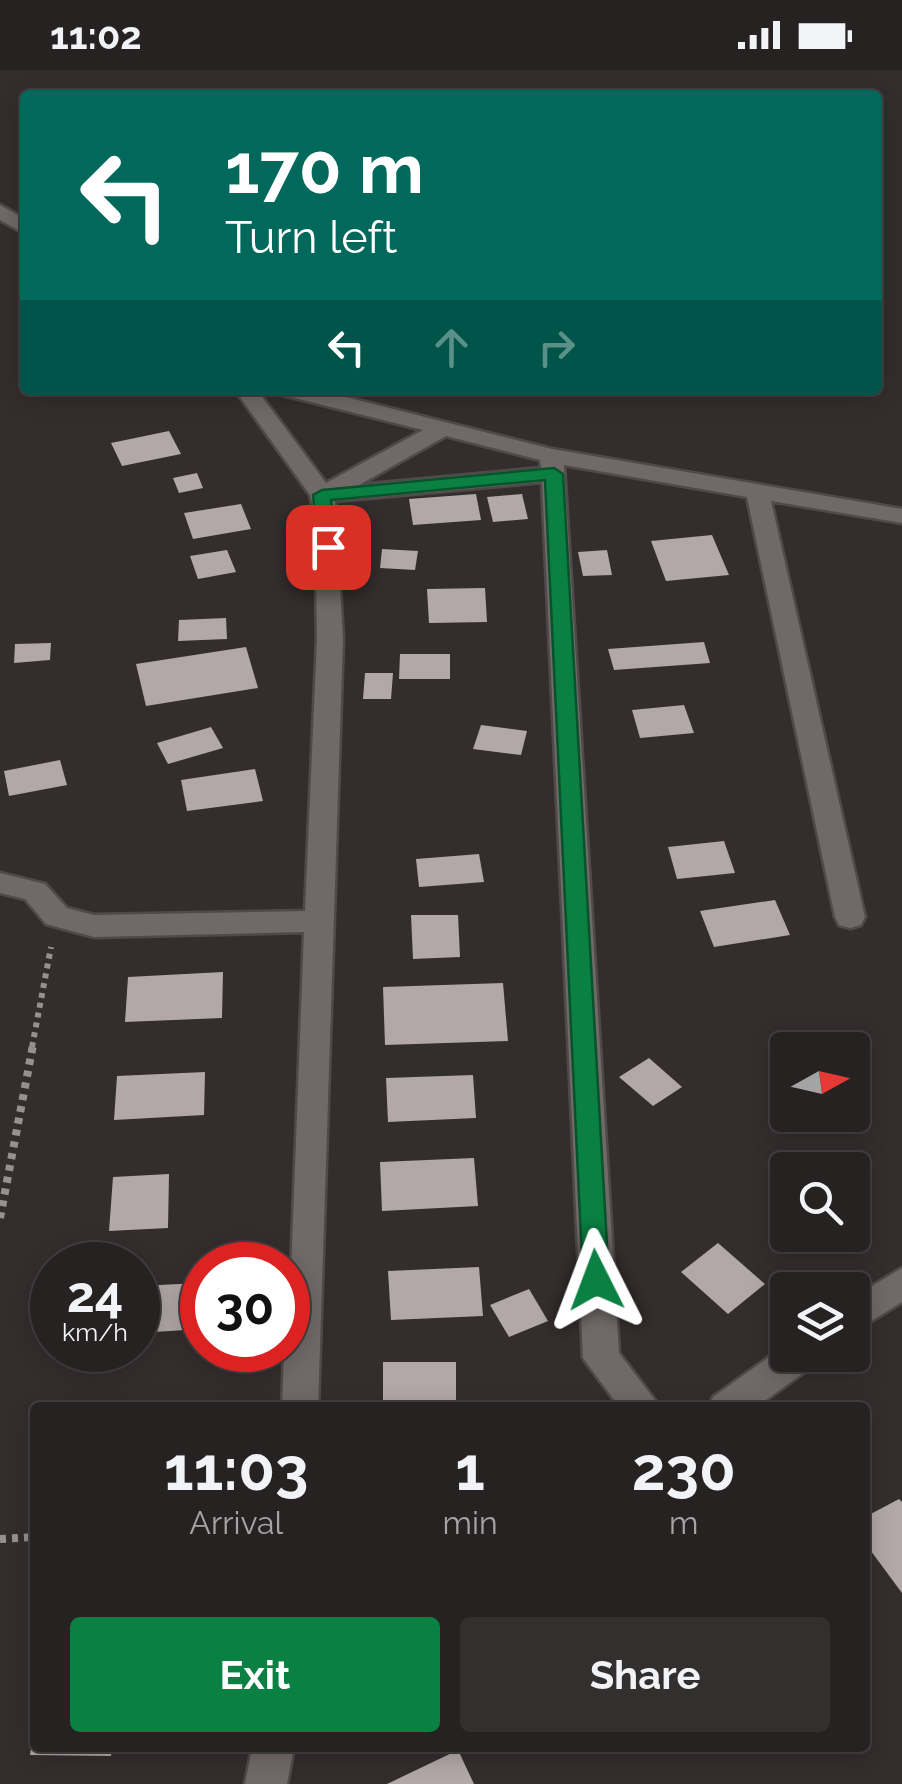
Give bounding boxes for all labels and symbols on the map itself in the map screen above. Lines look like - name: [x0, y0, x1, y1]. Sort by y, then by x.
- pin: [286, 505, 371, 590]
- north arrow: [770, 1032, 870, 1132]
- position arrow: [544, 1228, 648, 1332]
- speed limit sign: 30: [180, 1242, 310, 1372]

